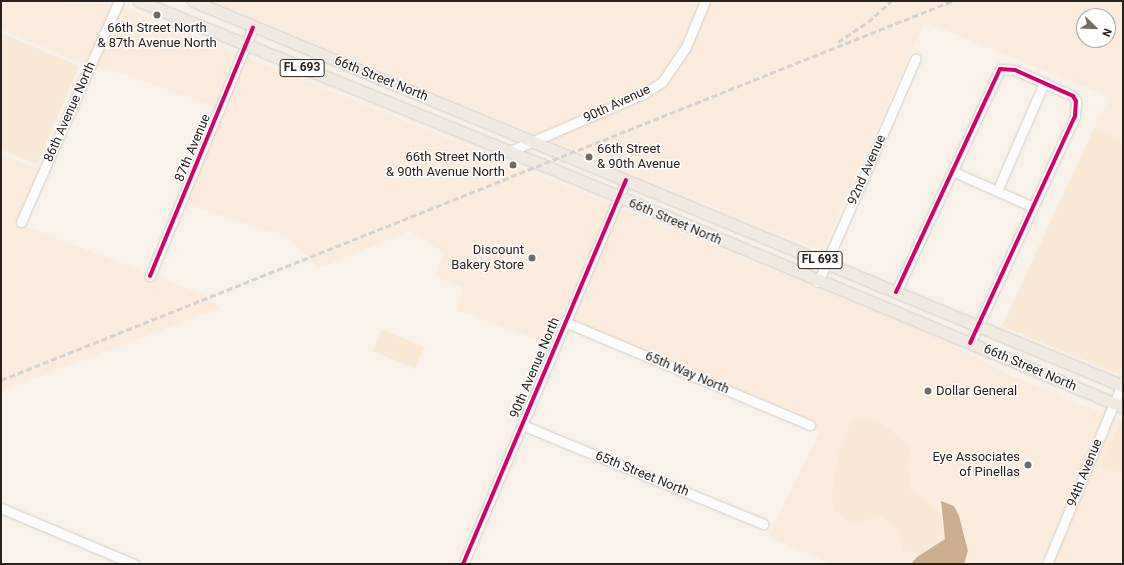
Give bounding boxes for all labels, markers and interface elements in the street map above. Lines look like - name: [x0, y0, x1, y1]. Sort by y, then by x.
- north arrow: [1076, 8, 1116, 48]
- marker: 66th Street North & 87th Avenue North: [152, 10, 162, 20]
- place label: 66th Street North & 87th Avenue North: [97, 21, 217, 52]
- text: N: [1099, 26, 1114, 39]
- street label: 66th Street North: [332, 53, 430, 105]
- road number: FL 693: [279, 58, 325, 78]
- street label: 86th Avenue North: [41, 60, 99, 164]
- street label: 90th Avenue: [581, 82, 653, 126]
- street label: 87th Avenue: [172, 112, 214, 184]
- street label: 92nd Avenue: [845, 133, 889, 207]
- place label: 66th Street & 90th Avenue: [597, 142, 680, 173]
- place label: 66th Street North & 90th Avenue North: [386, 150, 505, 181]
- marker: 66th Street & 90th Avenue: [584, 152, 594, 162]
- marker: 66th Street North & 90th Avenue North: [508, 160, 518, 170]
- street label: 66th Street North: [626, 195, 724, 249]
- place label: Discount Bakery Store: [451, 243, 524, 274]
- road number: FL 693: [797, 250, 843, 270]
- marker: Discount Bakery Store: [527, 253, 537, 263]
- street label: 90th Avenue North: [507, 315, 563, 421]
- street label: 66th Street North: [981, 341, 1079, 395]
- street label: 65th Way North: [643, 348, 731, 398]
- place label: Dollar General: [936, 383, 1017, 399]
- marker: Dollar General: [923, 386, 933, 396]
- street label: 94th Avenue: [1064, 437, 1106, 509]
- street label: 65th Street North: [593, 448, 691, 500]
- place label: Eye Associates of Pinellas: [932, 450, 1020, 481]
- marker: Eye Associates of Pinellas: [1023, 460, 1033, 470]

